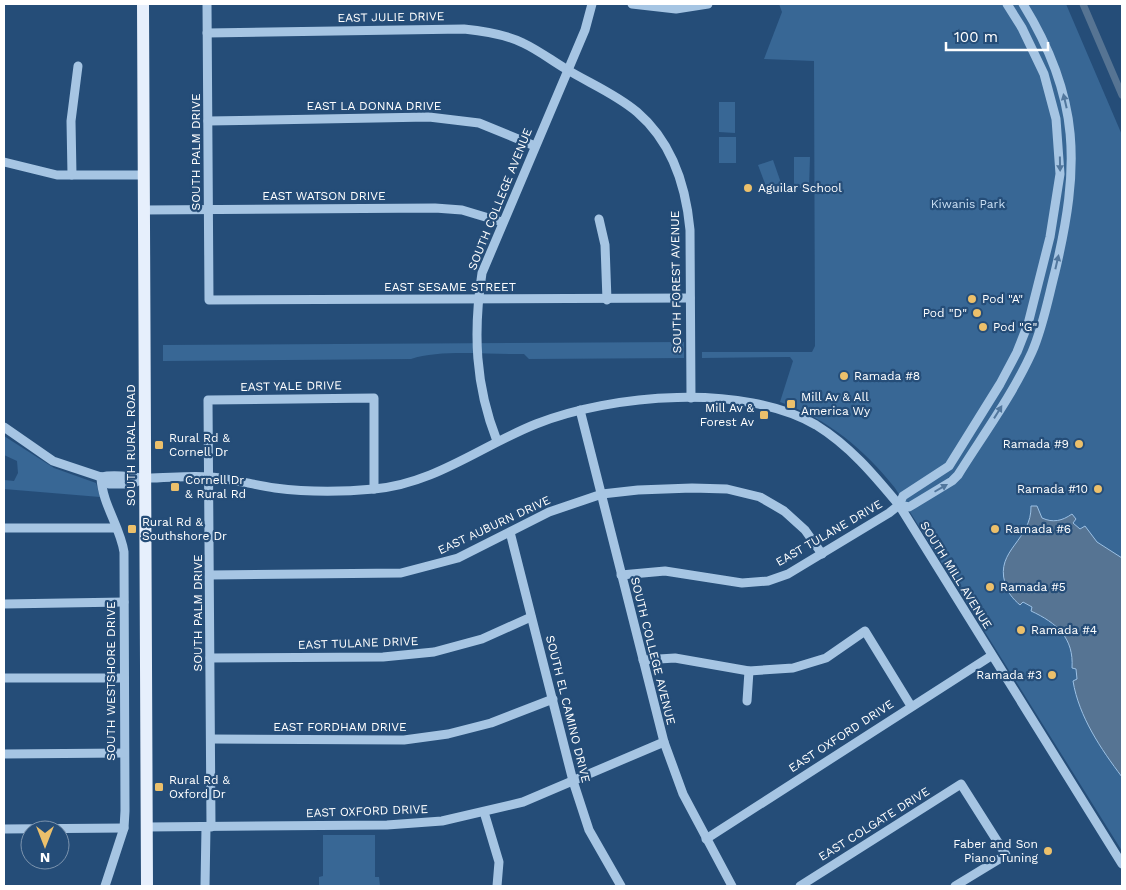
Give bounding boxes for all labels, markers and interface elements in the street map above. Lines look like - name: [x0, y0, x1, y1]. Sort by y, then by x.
- street label: EAST JULIE DRIVE: [337, 9, 445, 25]
- scale bar: [946, 20, 1048, 52]
- text: 100 m: [954, 28, 998, 46]
- street label: SOUTH PALM DRIVE: [189, 93, 203, 211]
- one-way arrow: [1061, 94, 1069, 109]
- street label: EAST LA DONNA DRIVE: [307, 99, 442, 113]
- street label: SOUTH COLLEGE AVENUE: [465, 126, 535, 272]
- one-way arrow: [1056, 156, 1064, 172]
- place label: Aguilar School: [758, 181, 842, 195]
- marker: Aguilar School: [742, 182, 754, 194]
- street label: EAST WATSON DRIVE: [262, 189, 386, 203]
- park label: Kiwanis Park: [931, 197, 1005, 211]
- street label: SOUTH FOREST AVENUE: [668, 210, 684, 353]
- one-way arrow: [1053, 254, 1061, 269]
- street label: EAST SESAME STREET: [384, 280, 516, 294]
- place label: Pod "A": [982, 292, 1023, 306]
- marker: Pod "A": [966, 293, 978, 305]
- place label: Pod "D": [923, 306, 967, 320]
- marker: Pod "D": [971, 307, 983, 319]
- place label: Pod "G": [993, 320, 1038, 334]
- marker: Pod "G": [977, 321, 989, 333]
- place label: Ramada #8: [854, 369, 920, 383]
- marker: Ramada #8: [838, 370, 850, 382]
- street label: EAST YALE DRIVE: [240, 378, 342, 394]
- street label: SOUTH RURAL ROAD: [124, 384, 138, 506]
- place label: Mill Av & All America Wy: [801, 390, 871, 418]
- marker: Mill Av & All America Wy: [785, 398, 797, 410]
- place label: Mill Av & Forest Av: [700, 401, 755, 429]
- one-way arrow: [993, 405, 1003, 418]
- marker: Mill Av & Forest Av: [758, 409, 770, 421]
- place label: Rural Rd & Cornell Dr: [169, 431, 231, 459]
- place label: Ramada #9: [1003, 437, 1069, 451]
- marker: Ramada #9: [1073, 438, 1085, 450]
- marker: Rural Rd & Cornell Dr: [153, 439, 165, 451]
- place label: Cornell Dr & Rural Rd: [185, 473, 246, 501]
- marker: Cornell Dr & Rural Rd: [169, 481, 181, 493]
- place label: Ramada #10: [1017, 482, 1088, 496]
- one-way arrow: [934, 483, 947, 492]
- marker: Ramada #10: [1092, 483, 1104, 495]
- street label: EAST AUBURN DRIVE: [436, 493, 553, 557]
- street label: EAST TULANE DRIVE: [773, 497, 885, 569]
- place label: Rural Rd & Southshore Dr: [142, 515, 227, 543]
- street label: SOUTH MILL AVENUE: [917, 519, 995, 632]
- place label: Ramada #6: [1005, 522, 1071, 536]
- marker: Rural Rd & Southshore Dr: [126, 523, 138, 535]
- marker: Ramada #6: [989, 523, 1001, 535]
- street label: SOUTH PALM DRIVE: [191, 554, 205, 672]
- street label: SOUTH COLLEGE AVENUE: [628, 576, 678, 727]
- place label: Ramada #5: [1000, 580, 1066, 594]
- marker: Ramada #5: [984, 581, 996, 593]
- street label: SOUTH WESTSHORE DRIVE: [104, 601, 118, 761]
- place label: Ramada #4: [1031, 623, 1097, 637]
- marker: Ramada #4: [1015, 624, 1027, 636]
- street label: EAST TULANE DRIVE: [298, 634, 419, 652]
- street label: SOUTH EL CAMINO DRIVE: [543, 634, 593, 784]
- place label: Ramada #3: [976, 668, 1042, 682]
- marker: Ramada #3: [1046, 669, 1058, 681]
- street label: EAST OXFORD DRIVE: [786, 697, 896, 775]
- street label: EAST FORDHAM DRIVE: [273, 720, 407, 734]
- place label: Rural Rd & Oxford Dr: [169, 773, 231, 801]
- marker: Rural Rd & Oxford Dr: [153, 781, 165, 793]
- street label: EAST COLGATE DRIVE: [816, 784, 932, 864]
- street label: EAST OXFORD DRIVE: [306, 802, 429, 820]
- north arrow: [20, 820, 70, 870]
- place label: Faber and Son Piano Tuning: [953, 837, 1039, 865]
- marker: Faber and Son Piano Tuning: [1042, 845, 1054, 857]
- text: N: [40, 850, 50, 866]

